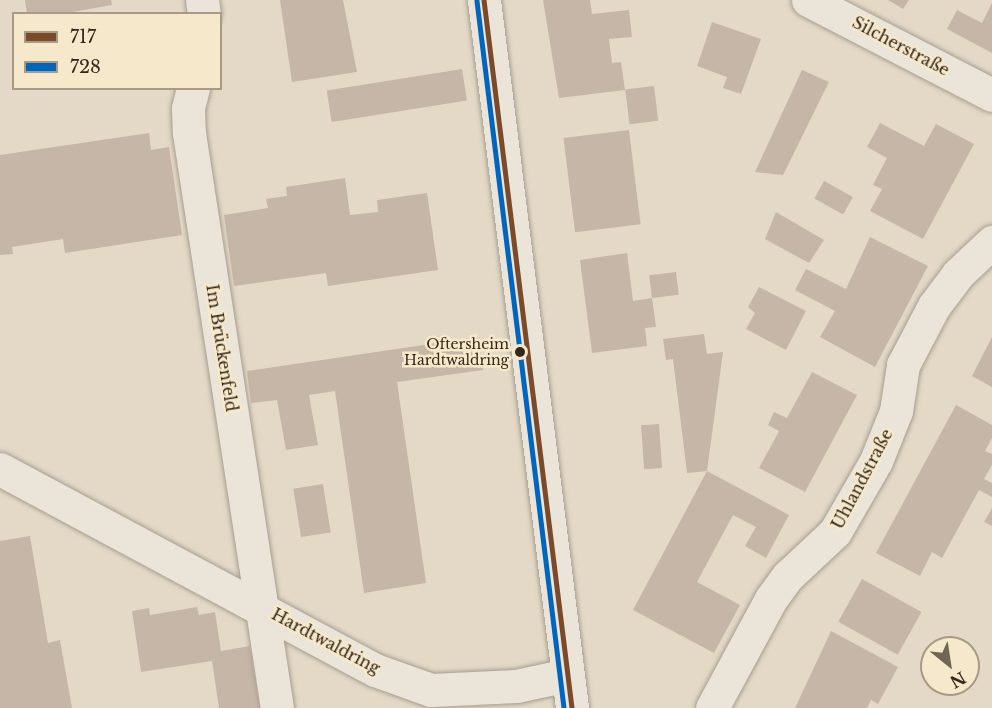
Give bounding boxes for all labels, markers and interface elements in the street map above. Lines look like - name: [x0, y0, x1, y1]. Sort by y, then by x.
- legend: [12, 12, 222, 90]
- street label: Silcherstraße: [849, 12, 953, 80]
- text: 717: [70, 26, 96, 48]
- text: 728: [70, 56, 101, 78]
- street label: Im Brückenfeld: [202, 283, 242, 413]
- place label: Oftersheim Hardtwaldring: [404, 336, 509, 368]
- marker: Oftersheim Hardtwaldring: [514, 346, 526, 358]
- street label: Uhlandstraße: [828, 426, 896, 532]
- street label: Hardtwaldring: [269, 604, 383, 678]
- north arrow: [920, 636, 980, 696]
- text: N: [946, 667, 970, 692]

